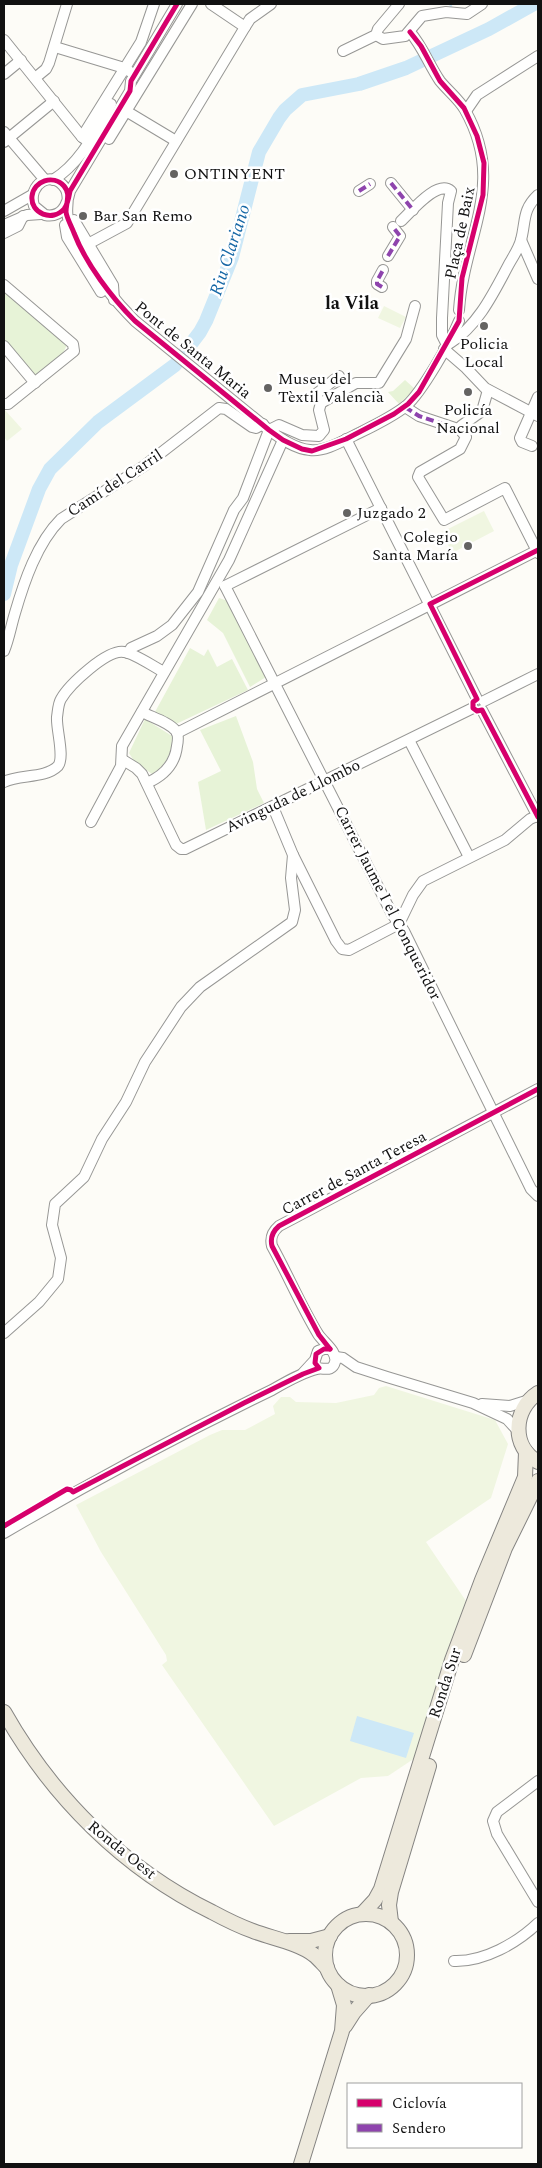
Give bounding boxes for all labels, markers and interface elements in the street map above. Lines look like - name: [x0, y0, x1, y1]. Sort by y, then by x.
- place label: ONTINYENT: [184, 162, 285, 186]
- marker: ONTINYENT: [168, 168, 180, 180]
- street label: Plaça de Baix: [438, 184, 482, 282]
- water label: Riu Clariano: [203, 201, 257, 299]
- place label: Bar San Remo: [93, 204, 192, 228]
- marker: Bar San Remo: [77, 210, 89, 222]
- district label: la Vila: [325, 290, 380, 317]
- street label: Pont de Santa Maria: [129, 295, 257, 405]
- marker: Policia Local: [478, 320, 490, 332]
- place label: Policia Local: [460, 332, 509, 374]
- place label: Museu del Tèxtil Valencià: [278, 367, 384, 409]
- marker: Museu del Tèxtil Valencià: [262, 382, 274, 394]
- marker: Policía Nacional: [462, 386, 474, 398]
- place label: Policía Nacional: [436, 398, 500, 440]
- street label: Camí del Carril: [63, 443, 167, 523]
- place label: Juzgado 2: [357, 501, 426, 525]
- marker: Juzgado 2: [341, 507, 353, 519]
- place label: Colegio Santa María: [372, 525, 458, 567]
- marker: Colegio Santa María: [462, 540, 474, 552]
- street label: Avinguda de Llombo: [222, 753, 364, 839]
- street label: Carrer Jaume I el Conqueridor: [328, 802, 448, 1004]
- street label: Carrer de Santa Teresa: [277, 1125, 431, 1221]
- street label: Ronda Sur: [422, 1645, 468, 1721]
- street label: Ronda Oest: [82, 1815, 162, 1885]
- legend: [347, 2083, 522, 2148]
- text: Ciclovía: [392, 2092, 447, 2115]
- text: Sendero: [392, 2117, 446, 2140]

